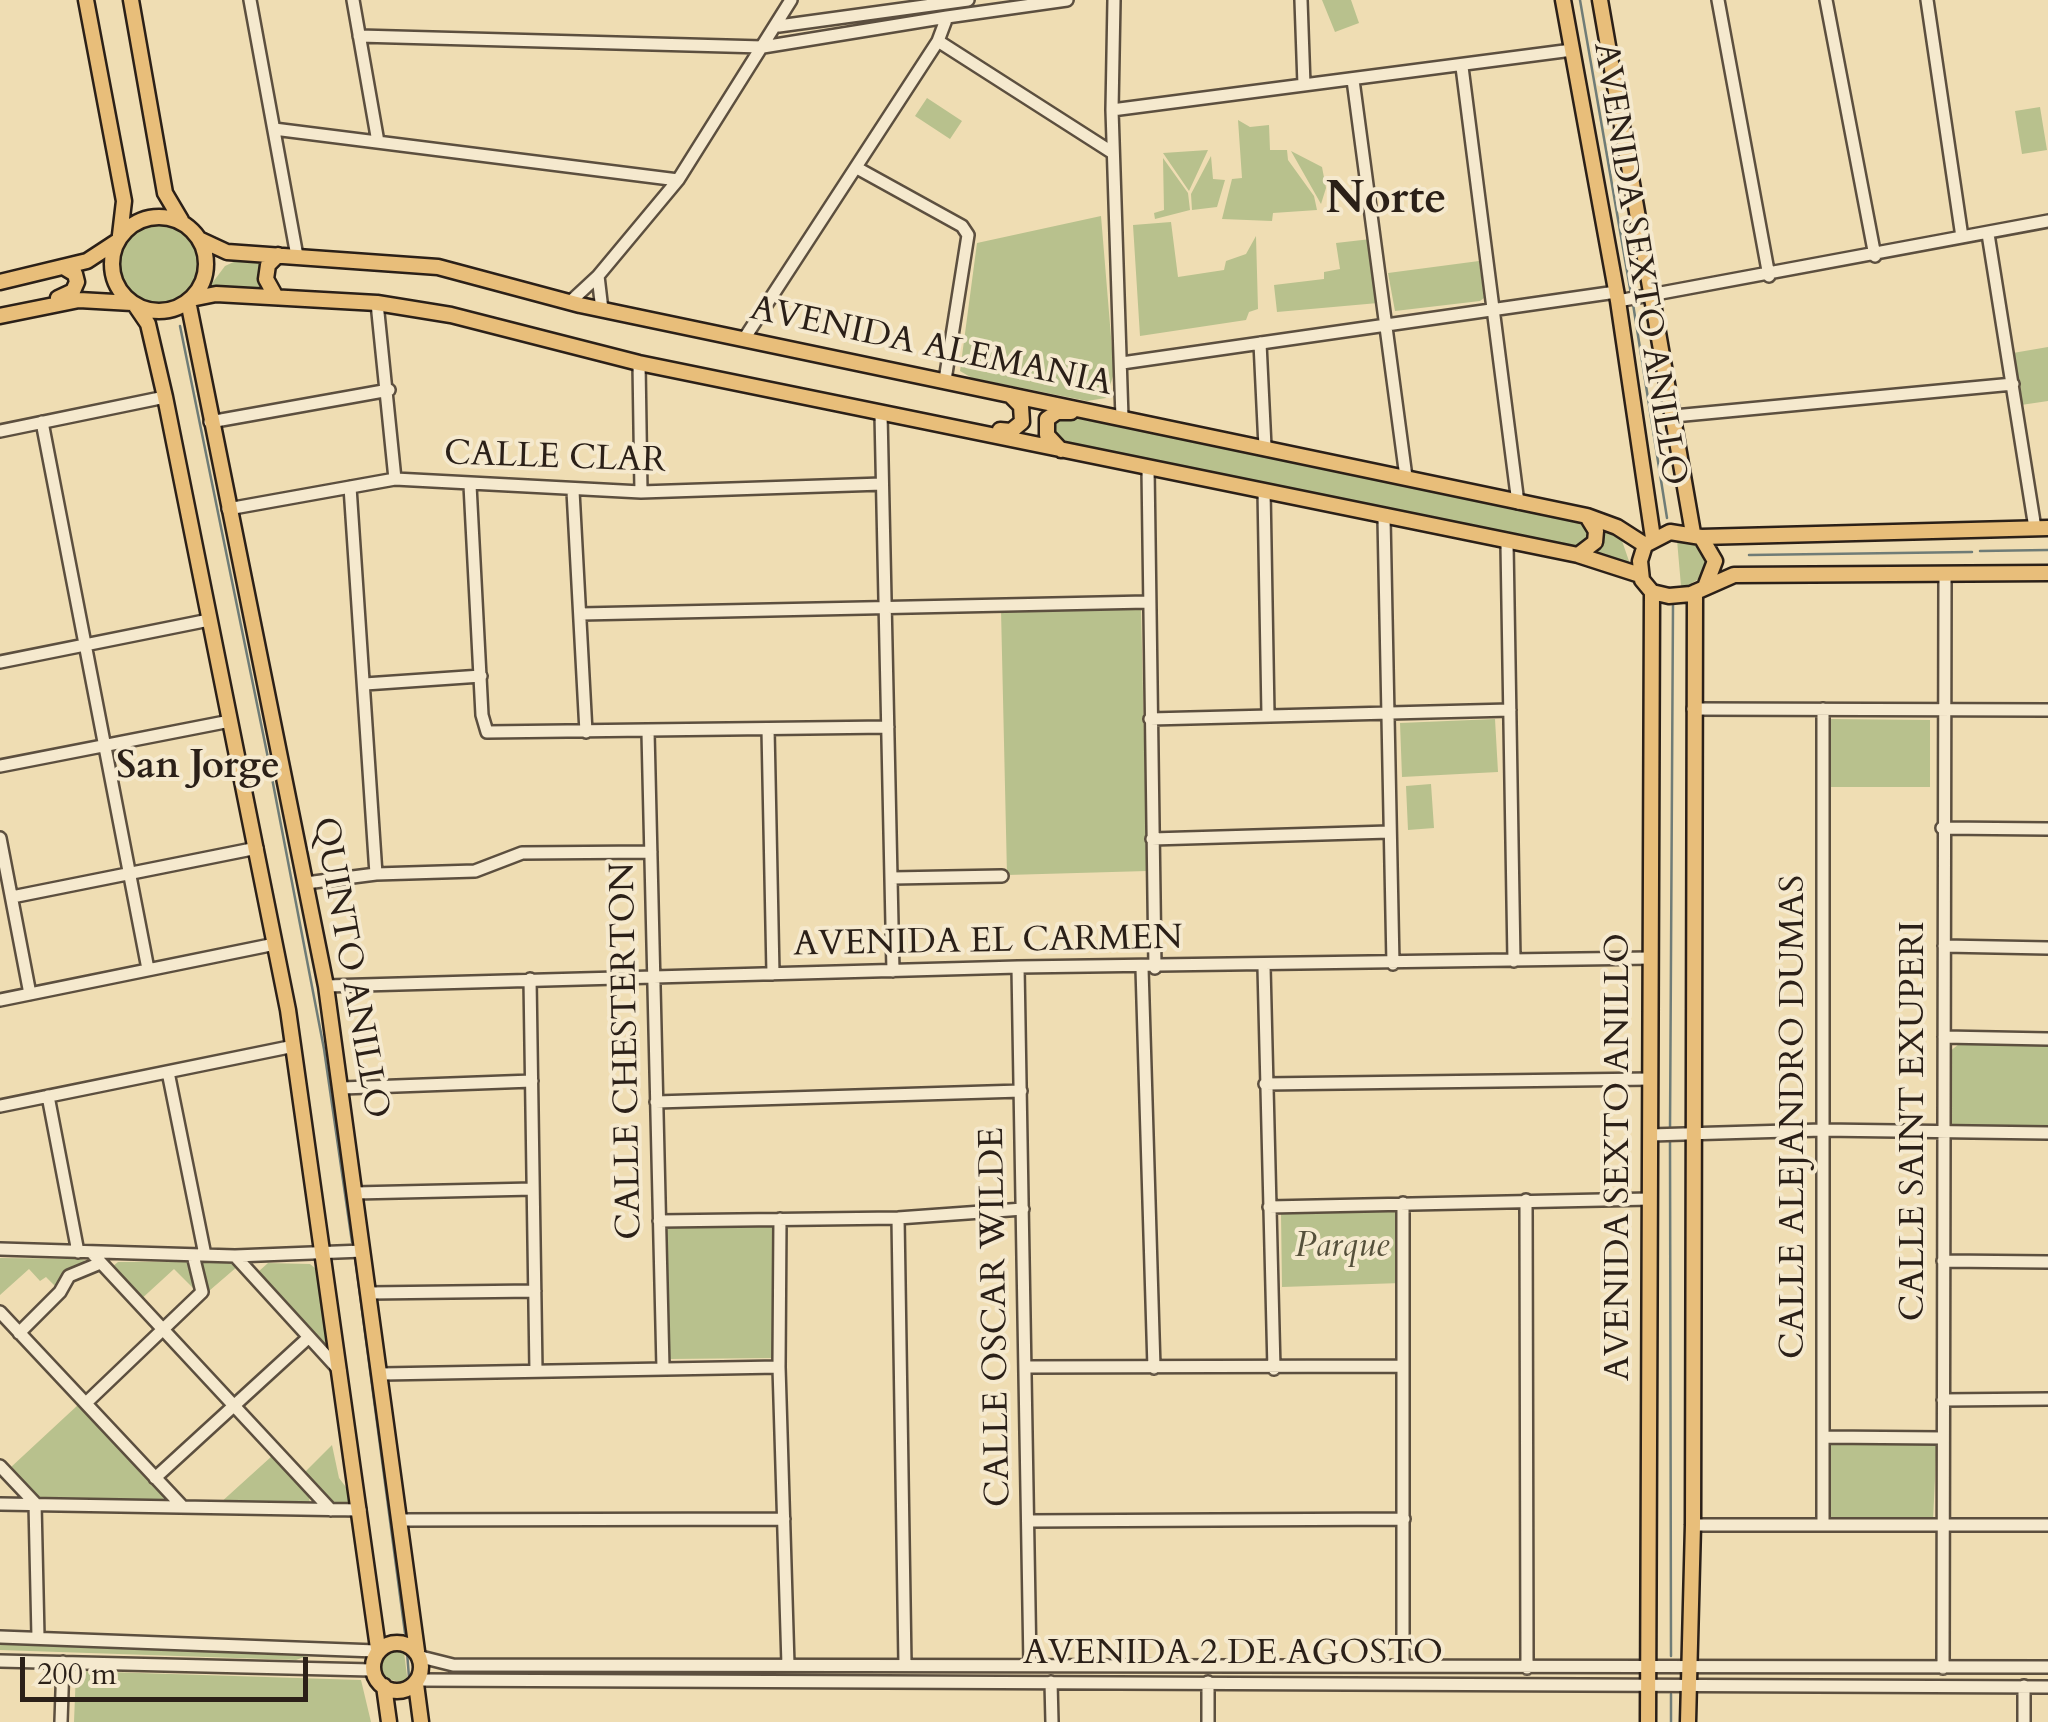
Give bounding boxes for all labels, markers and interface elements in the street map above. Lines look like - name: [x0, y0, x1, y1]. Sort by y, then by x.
- street label: AVENIDA SEXTO ANILLO: [1582, 39, 1694, 489]
- district label: Norte: [1325, 175, 1447, 229]
- street label: AVENIDA ALEMANIA: [746, 289, 1116, 407]
- street label: CALLE CLAR: [443, 434, 667, 484]
- district label: San Jorge: [116, 745, 280, 791]
- street label: QUINTO ANILLO: [302, 814, 396, 1122]
- street label: CALLE CHESTERTON: [604, 862, 652, 1240]
- street label: CALLE ALEJANDRO DUMAS: [1774, 875, 1816, 1359]
- street label: AVENIDA EL CARMEN: [793, 919, 1183, 967]
- street label: CALLE SAINT EXUPERI: [1894, 921, 1936, 1321]
- street label: AVENIDA SEXTO ANILLO: [1599, 933, 1641, 1381]
- street label: CALLE OSCAR WILDE: [973, 1127, 1021, 1507]
- park label: Parque: [1295, 1227, 1389, 1269]
- street label: AVENIDA 2 DE AGOSTO: [1023, 1634, 1443, 1676]
- scale bar: [25, 1637, 312, 1699]
- text: 200 m: [37, 1654, 117, 1695]

